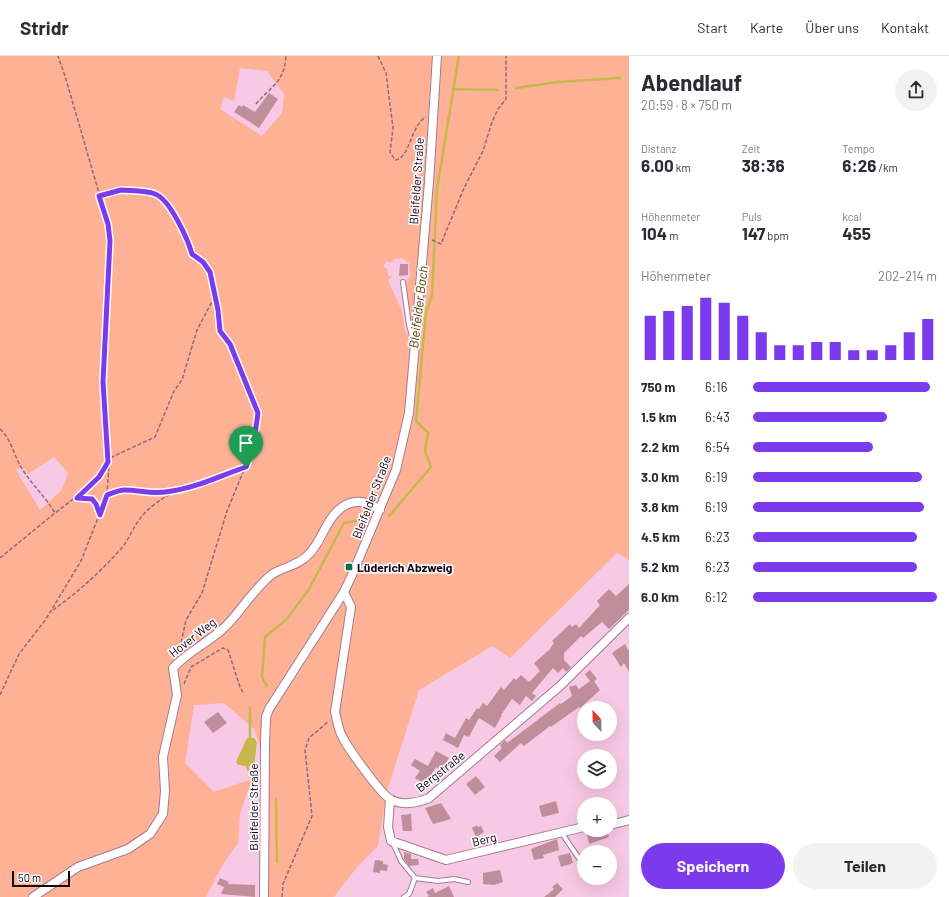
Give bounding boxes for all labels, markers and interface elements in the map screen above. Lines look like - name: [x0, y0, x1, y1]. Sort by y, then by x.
- text: Stridr: [20, 16, 69, 39]
- text: Start: [697, 19, 728, 36]
- text: Karte: [750, 19, 783, 36]
- text: Über uns: [805, 19, 859, 36]
- text: Kontakt: [881, 19, 929, 36]
- text: Abendlauf: [641, 69, 742, 95]
- button: share: [895, 69, 937, 111]
- text: 20:59 · 8 × 750 m: [641, 97, 732, 113]
- street label: Bleifelder Straße: [406, 137, 426, 225]
- text: Distanz: [641, 142, 676, 155]
- text: Zeit: [742, 142, 760, 155]
- text: Tempo: [842, 142, 875, 155]
- text: 6.00: [641, 155, 674, 175]
- text: 38:36: [742, 155, 785, 175]
- text: 6:26: [842, 155, 876, 175]
- text: km: [674, 161, 690, 174]
- text: /km: [876, 161, 898, 174]
- text: Höhenmeter: [641, 210, 700, 223]
- text: Puls: [742, 210, 762, 223]
- text: kcal: [842, 210, 862, 223]
- text: 104: [641, 223, 667, 243]
- text: 147: [742, 223, 765, 243]
- text: 455: [842, 223, 871, 243]
- text: m: [667, 229, 678, 242]
- text: bpm: [765, 229, 789, 242]
- water label: Bleifelder Bach: [405, 265, 431, 349]
- text: Höhenmeter: [641, 268, 711, 284]
- text: 202–214 m: [878, 268, 937, 284]
- text: 750 m: [641, 379, 675, 395]
- text: 6:16: [705, 379, 727, 395]
- text: 1.5 km: [641, 409, 677, 425]
- text: 6:43: [705, 409, 730, 425]
- pin: [229, 426, 263, 467]
- icon: arrive: [235, 432, 257, 454]
- text: 2.2 km: [641, 439, 679, 455]
- text: 6:54: [705, 439, 730, 455]
- street label: Bleifelder Straße: [349, 454, 393, 540]
- text: 3.0 km: [641, 469, 679, 485]
- text: 6:19: [705, 469, 727, 485]
- text: 3.8 km: [641, 499, 679, 515]
- text: 6:19: [705, 499, 727, 515]
- text: 4.5 km: [641, 529, 680, 545]
- text: 6:23: [705, 529, 730, 545]
- text: 5.2 km: [641, 559, 679, 575]
- text: 6:23: [705, 559, 730, 575]
- place label: Lüderich Abzweig: [357, 560, 453, 574]
- marker: Lüderich Abzweig: [344, 562, 354, 572]
- text: 6.0 km: [641, 589, 679, 605]
- text: 6:12: [705, 589, 728, 605]
- street label: Hover Weg: [166, 614, 218, 660]
- north arrow: [577, 701, 617, 741]
- map controls: [577, 701, 617, 885]
- street label: Bergstraße: [413, 748, 467, 794]
- button: layers: [577, 749, 617, 789]
- street label: Bleifelder Straße: [246, 763, 260, 851]
- button: +: [577, 797, 617, 837]
- street label: Berg: [470, 829, 498, 849]
- button: Speichern: [641, 843, 785, 889]
- button: Teilen: [793, 843, 937, 889]
- button: −: [577, 845, 617, 885]
- scale bar: [12, 869, 70, 888]
- text: 50 m: [18, 871, 41, 884]

